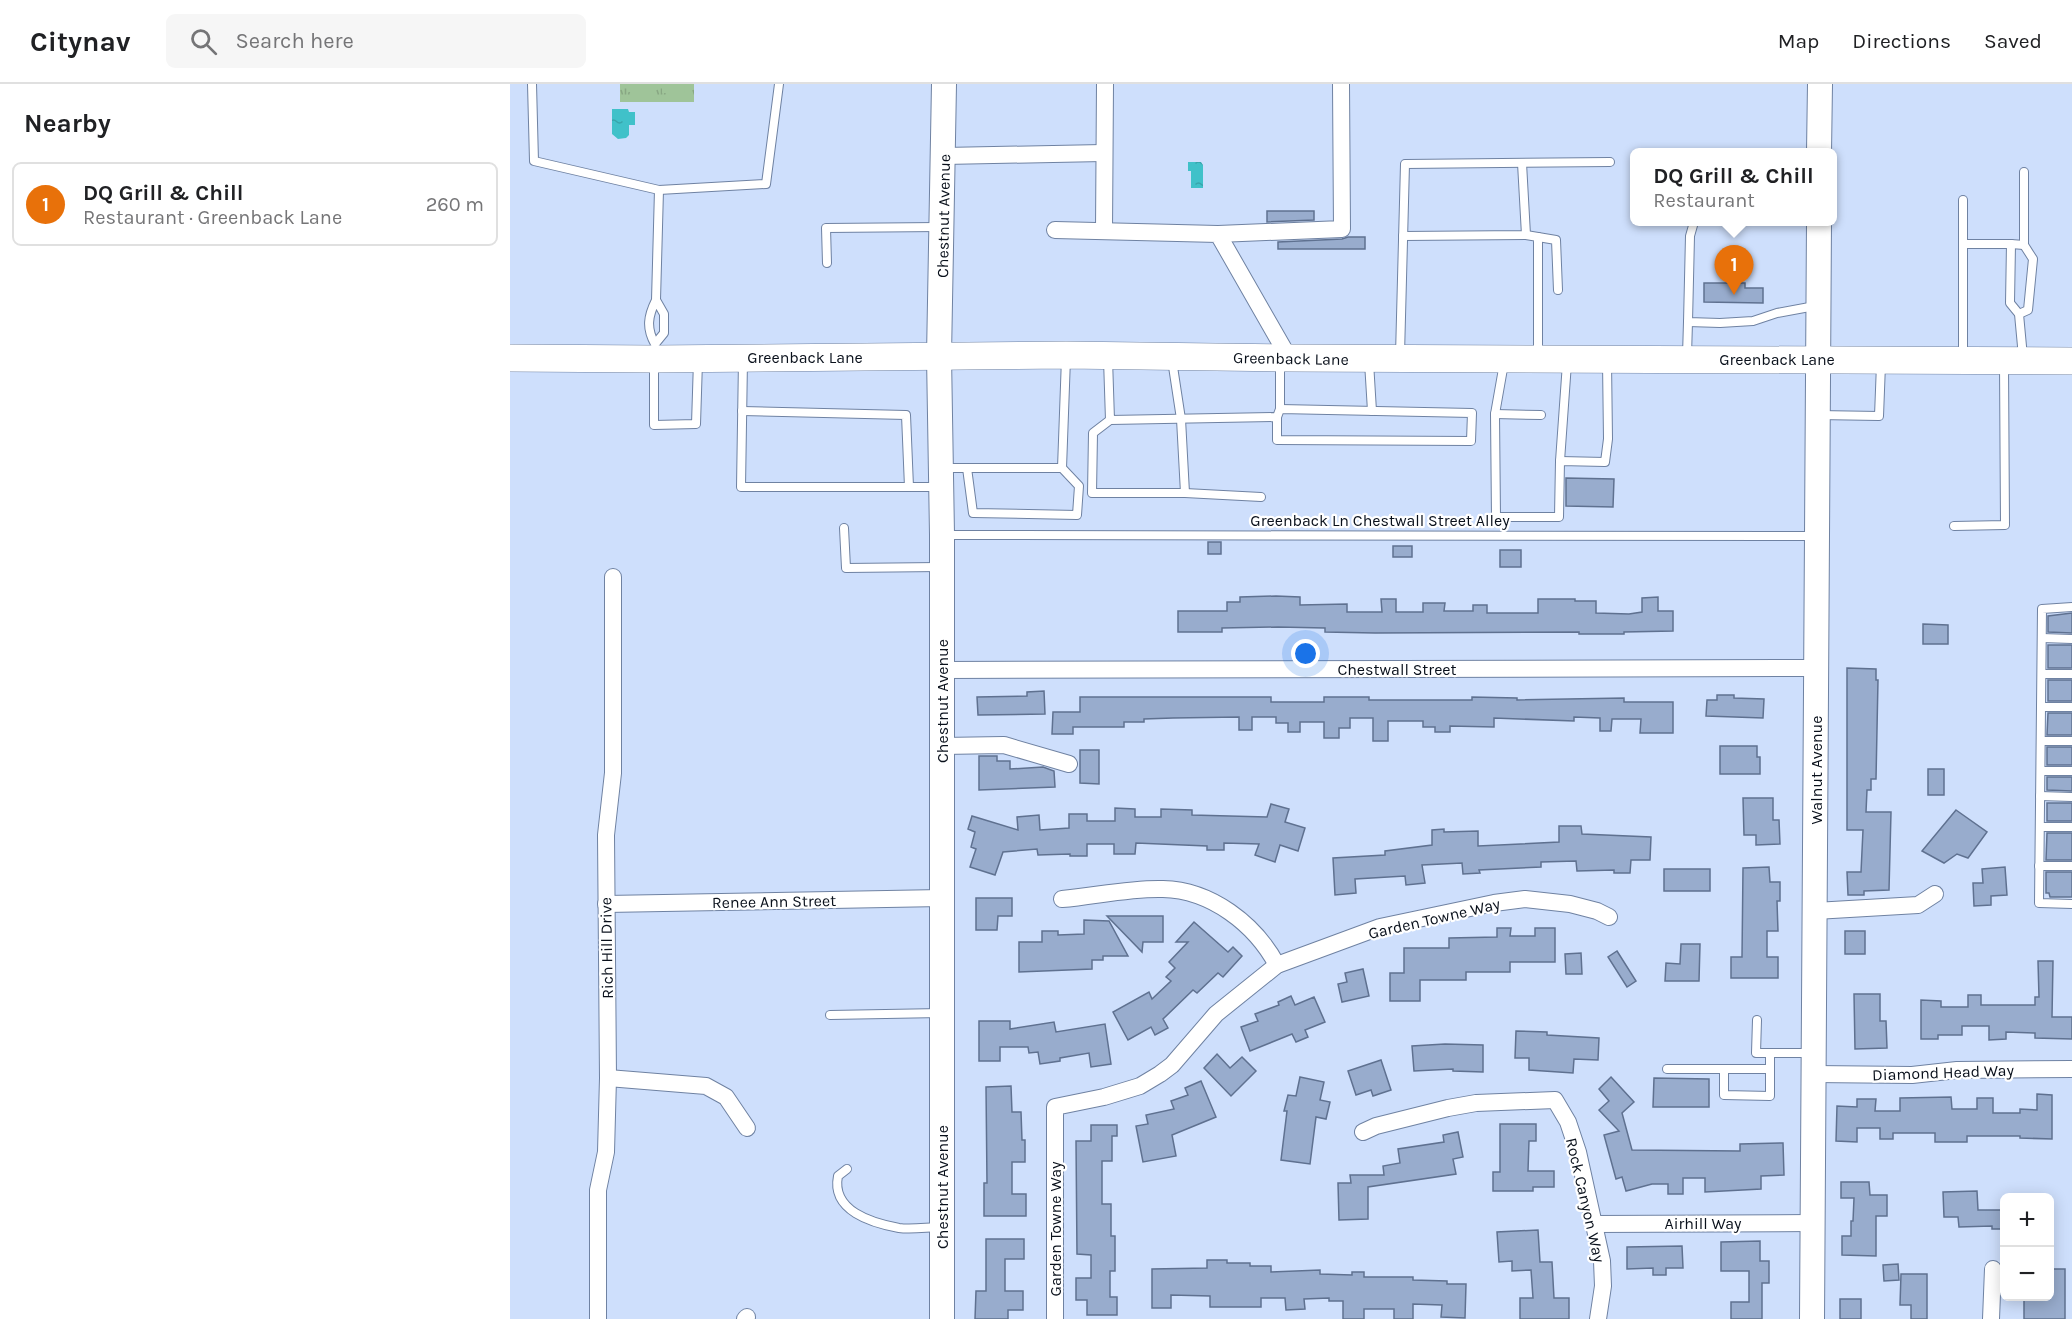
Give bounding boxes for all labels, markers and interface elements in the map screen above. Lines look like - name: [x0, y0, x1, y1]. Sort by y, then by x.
- search box: [166, 14, 586, 68]
- text: Citynav: [30, 25, 130, 58]
- icon: search: [187, 25, 220, 58]
- text: Search here: [235, 28, 354, 54]
- text: Map: [1778, 29, 1819, 53]
- text: Directions: [1852, 29, 1951, 53]
- text: Saved: [1984, 29, 2042, 53]
- text: Nearby: [24, 108, 111, 139]
- popup: [1630, 148, 1837, 226]
- street label: Chestnut Avenue: [933, 154, 954, 278]
- text: DQ Grill & Chill: [1653, 163, 1814, 189]
- text: DQ Grill & Chill: [83, 180, 244, 206]
- text: Restaurant: [1653, 189, 1755, 212]
- text: 1: [42, 193, 49, 216]
- text: 260 m: [426, 193, 484, 216]
- text: Restaurant · Greenback Lane: [83, 206, 342, 229]
- pin: 1: [1714, 246, 1754, 295]
- street label: Greenback Lane: [747, 348, 863, 367]
- street label: Greenback Lane: [1233, 348, 1349, 369]
- street label: Greenback Lane: [1719, 350, 1835, 369]
- street label: Greenback Ln Chestwall Street Alley: [1250, 511, 1510, 530]
- street label: Chestnut Avenue: [933, 639, 952, 763]
- your location: [1291, 639, 1320, 668]
- street label: Chestwall Street: [1337, 660, 1457, 679]
- street label: Walnut Avenue: [1807, 716, 1826, 824]
- street label: Renee Ann Street: [712, 891, 836, 912]
- street label: Garden Towne Way: [1366, 894, 1502, 943]
- street label: Rich Hill Drive: [596, 897, 617, 999]
- street label: Diamond Head Way: [1872, 1061, 2015, 1084]
- street label: Chestnut Avenue: [933, 1125, 952, 1249]
- street label: Rock Canyon Way: [1562, 1136, 1609, 1265]
- street label: Garden Towne Way: [1046, 1161, 1065, 1296]
- map controls: [2000, 1193, 2054, 1301]
- button: +: [2000, 1193, 2054, 1247]
- street label: Airhill Way: [1665, 1214, 1742, 1233]
- button: −: [2000, 1247, 2054, 1301]

